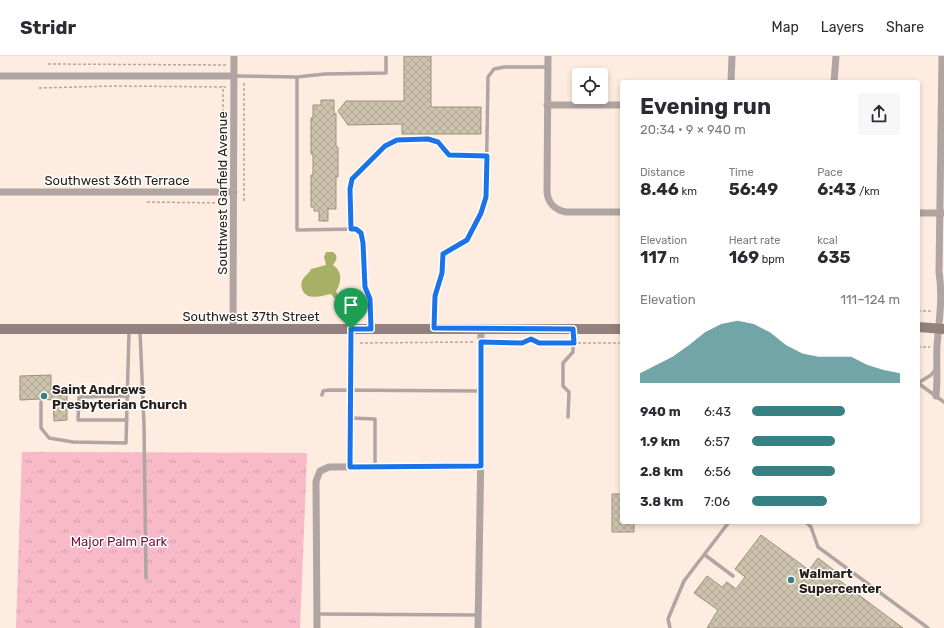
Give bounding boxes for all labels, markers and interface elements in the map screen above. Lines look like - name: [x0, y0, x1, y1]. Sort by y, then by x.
- text: Stridr: [20, 16, 76, 39]
- text: Map: [772, 19, 799, 36]
- text: Layers: [821, 19, 864, 36]
- text: Share: [886, 19, 924, 36]
- map controls: [572, 68, 608, 104]
- button: locate: [572, 68, 608, 104]
- text: Evening run: [640, 93, 771, 120]
- button: share: [858, 93, 900, 135]
- street label: Southwest Garfield Avenue: [215, 111, 230, 275]
- text: 20:34 · 9 × 940 m: [640, 122, 746, 137]
- text: Distance: [640, 166, 685, 179]
- text: Time: [729, 166, 754, 179]
- text: Pace: [817, 166, 843, 179]
- street label: Southwest 36th Terrace: [44, 173, 190, 188]
- text: 8.46: [640, 179, 679, 199]
- text: 56:49: [729, 179, 778, 199]
- text: 6:43: [817, 179, 856, 199]
- text: km: [679, 185, 697, 198]
- text: /km: [856, 185, 880, 198]
- text: Elevation: [640, 234, 687, 247]
- text: Heart rate: [729, 234, 781, 247]
- text: kcal: [817, 234, 838, 247]
- text: 117: [640, 247, 667, 267]
- text: 169: [729, 247, 759, 267]
- text: 635: [817, 247, 851, 267]
- text: m: [667, 253, 679, 266]
- text: bpm: [759, 253, 785, 266]
- pin: [334, 288, 368, 329]
- text: Elevation: [640, 292, 696, 307]
- text: 111–124 m: [840, 292, 900, 307]
- icon: arrive: [340, 294, 362, 316]
- street label: Southwest 37th Street: [183, 309, 319, 324]
- place label: Saint Andrews Presbyterian Church: [52, 382, 187, 412]
- marker: Saint Andrews Presbyterian Church: [39, 391, 49, 401]
- text: 940 m: [640, 404, 681, 419]
- text: 6:43: [704, 404, 731, 419]
- text: 1.9 km: [640, 434, 680, 449]
- text: 6:57: [704, 434, 730, 449]
- text: 2.8 km: [640, 464, 683, 479]
- text: 6:56: [704, 464, 731, 479]
- text: 3.8 km: [640, 494, 683, 509]
- text: 7:06: [704, 494, 730, 509]
- park label: Major Palm Park: [71, 534, 168, 549]
- place label: Walmart Supercenter: [799, 566, 881, 596]
- marker: Walmart Supercenter: [786, 575, 796, 585]

